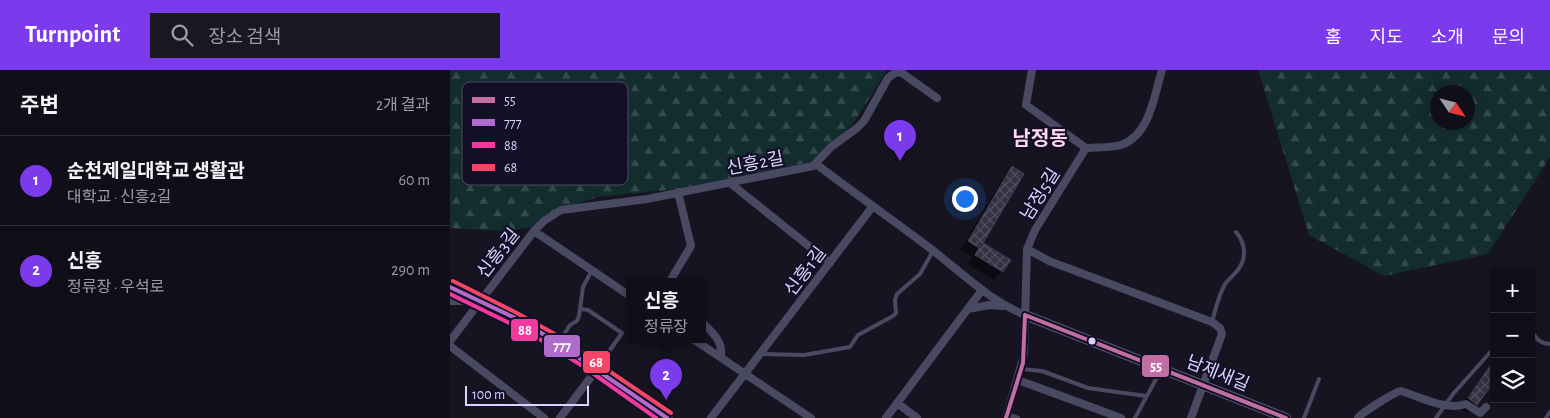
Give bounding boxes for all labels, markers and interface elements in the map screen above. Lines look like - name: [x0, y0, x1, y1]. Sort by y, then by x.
- search box: [150, 13, 500, 58]
- icon: search: [168, 21, 196, 49]
- text: Turnpoint: [25, 23, 120, 47]
- text: 장소 검색: [208, 28, 281, 47]
- text: 홈: [1325, 29, 1342, 47]
- text: 지도: [1370, 29, 1403, 47]
- text: 소개: [1431, 29, 1464, 47]
- text: 문의: [1492, 29, 1525, 47]
- legend: [462, 82, 628, 185]
- north arrow: [1430, 85, 1475, 130]
- text: 55: [504, 94, 516, 108]
- text: 주변: [20, 95, 59, 116]
- text: 2개 결과: [376, 97, 430, 113]
- text: 777: [504, 116, 522, 130]
- pin: 1: [884, 120, 916, 161]
- district label: 남정동: [1012, 128, 1068, 149]
- text: 88: [504, 139, 517, 153]
- street label: 신흥2길: [725, 148, 785, 178]
- text: 68: [504, 161, 517, 175]
- text: 순천제일대학교 생활관: [67, 162, 245, 181]
- street label: 남정5길: [1016, 164, 1064, 224]
- text: 1: [33, 172, 39, 188]
- text: 60 m: [399, 172, 430, 188]
- your location: [952, 186, 978, 212]
- text: 대학교 · 신흥2길: [67, 189, 172, 205]
- street label: 신흥3길: [473, 224, 523, 282]
- street label: 신흥1길: [780, 243, 830, 299]
- text: 신흥: [67, 252, 102, 271]
- text: 2: [32, 262, 40, 278]
- text: 290 m: [391, 262, 430, 278]
- map controls: [1490, 268, 1535, 403]
- button: +: [1490, 268, 1535, 313]
- popup: [626, 278, 706, 343]
- text: 정류장 · 우석로: [67, 279, 164, 295]
- text: 신흥: [644, 292, 679, 311]
- button: −: [1490, 313, 1535, 358]
- line badge: 88: [510, 318, 539, 342]
- text: 정류장: [644, 319, 688, 335]
- text: 88: [518, 324, 532, 338]
- line badge: 777: [543, 334, 581, 358]
- unlabelled marker: [1087, 336, 1097, 346]
- text: 777: [553, 340, 571, 354]
- line badge: 68: [582, 350, 611, 374]
- street label: 남제새길: [1184, 351, 1252, 395]
- line badge: 55: [1141, 354, 1170, 378]
- text: 68: [589, 356, 603, 370]
- button: layers: [1490, 358, 1535, 403]
- pin: 2: [650, 359, 682, 400]
- text: 55: [1150, 360, 1162, 374]
- scale bar: [465, 383, 589, 406]
- text: 100 m: [472, 388, 505, 402]

